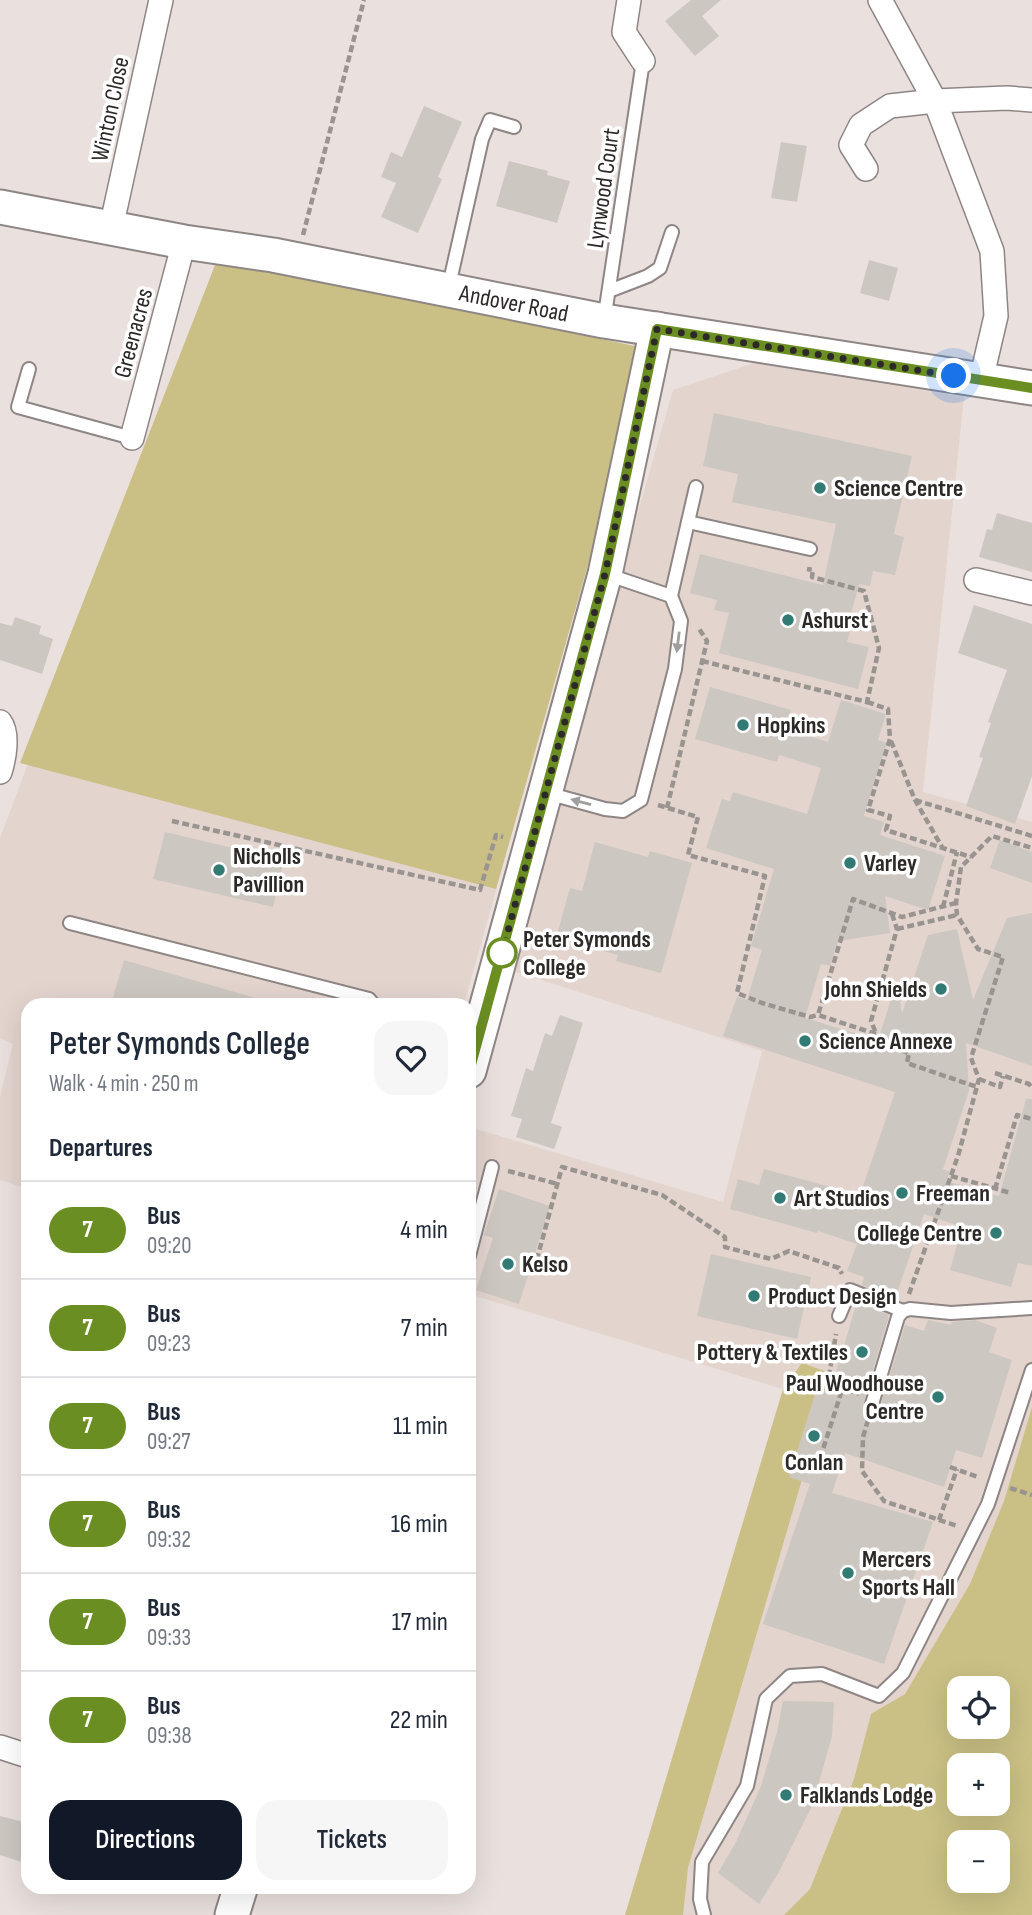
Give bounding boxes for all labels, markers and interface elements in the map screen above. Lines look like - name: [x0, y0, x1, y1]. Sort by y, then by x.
- street label: Winton Close: [85, 54, 136, 164]
- street label: Lynwood Court: [581, 126, 626, 250]
- street label: Andover Road: [456, 278, 571, 329]
- street label: Greenacres: [108, 285, 159, 381]
- your location: [936, 358, 971, 393]
- place label: Science Centre: [834, 474, 963, 503]
- marker: Science Centre: [812, 480, 828, 496]
- place label: Ashurst: [801, 606, 868, 635]
- marker: Ashurst: [780, 612, 796, 628]
- one-way arrow: [673, 631, 684, 653]
- place label: Hopkins: [757, 711, 826, 740]
- marker: Hopkins: [735, 717, 751, 733]
- one-way arrow: [570, 797, 591, 807]
- place label: Nicholls Pavillion: [233, 842, 304, 899]
- place label: Varley: [864, 849, 917, 878]
- marker: Varley: [842, 855, 858, 871]
- marker: Nicholls Pavillion: [211, 862, 227, 878]
- place label: Peter Symonds College: [523, 925, 651, 982]
- marker: Peter Symonds College: [487, 938, 517, 968]
- place label: John Shields: [824, 975, 927, 1004]
- marker: John Shields: [933, 981, 949, 997]
- button: heart: [374, 1021, 448, 1095]
- text: Peter Symonds College: [49, 1024, 310, 1064]
- place label: Science Annexe: [819, 1027, 953, 1056]
- marker: Science Annexe: [797, 1033, 813, 1049]
- text: Walk · 4 min · 250 m: [49, 1070, 199, 1098]
- text: Departures: [49, 1133, 153, 1164]
- place label: Freeman: [916, 1179, 990, 1208]
- place label: Art Studios: [793, 1184, 889, 1213]
- marker: Freeman: [894, 1185, 910, 1201]
- marker: Art Studios: [772, 1190, 788, 1206]
- text: Bus: [147, 1201, 181, 1232]
- text: 7: [82, 1215, 93, 1244]
- text: 4 min: [400, 1215, 448, 1246]
- place label: College Centre: [857, 1219, 982, 1248]
- marker: College Centre: [988, 1225, 1004, 1241]
- text: 09:20: [147, 1232, 192, 1260]
- place label: Kelso: [522, 1250, 568, 1279]
- marker: Kelso: [500, 1256, 516, 1272]
- place label: Product Design: [768, 1282, 897, 1311]
- marker: Product Design: [746, 1288, 762, 1304]
- text: Bus: [147, 1299, 181, 1330]
- text: 7: [82, 1313, 93, 1342]
- text: 7 min: [401, 1313, 448, 1344]
- text: 09:23: [147, 1330, 191, 1358]
- place label: Pottery & Textiles: [697, 1338, 848, 1367]
- marker: Pottery & Textiles: [854, 1344, 870, 1360]
- place label: Paul Woodhouse Centre: [786, 1369, 924, 1426]
- marker: Paul Woodhouse Centre: [930, 1389, 946, 1405]
- text: Bus: [147, 1397, 181, 1428]
- text: 7: [82, 1411, 93, 1440]
- text: 11 min: [393, 1411, 448, 1442]
- text: 09:27: [147, 1428, 191, 1456]
- marker: Conlan: [806, 1428, 822, 1444]
- place label: Conlan: [785, 1448, 843, 1477]
- text: Bus: [147, 1495, 181, 1526]
- text: 7: [82, 1509, 93, 1538]
- text: 16 min: [391, 1509, 448, 1540]
- text: 09:32: [147, 1526, 191, 1554]
- place label: Mercers Sports Hall: [862, 1545, 955, 1602]
- marker: Mercers Sports Hall: [840, 1565, 856, 1581]
- text: Bus: [147, 1593, 181, 1624]
- text: 7: [82, 1607, 93, 1636]
- text: 17 min: [392, 1607, 448, 1638]
- text: 09:33: [147, 1624, 191, 1652]
- map controls: [947, 1676, 1010, 1893]
- button: locate: [947, 1676, 1010, 1739]
- text: Bus: [147, 1691, 181, 1722]
- text: 7: [82, 1705, 93, 1734]
- text: 22 min: [390, 1705, 448, 1736]
- text: 09:38: [147, 1722, 192, 1750]
- button: +: [947, 1753, 1010, 1816]
- place label: Falklands Lodge: [800, 1781, 933, 1810]
- marker: Falklands Lodge: [778, 1787, 794, 1803]
- button: Directions: [49, 1800, 242, 1880]
- button: Tickets: [256, 1800, 448, 1880]
- button: −: [947, 1830, 1010, 1893]

